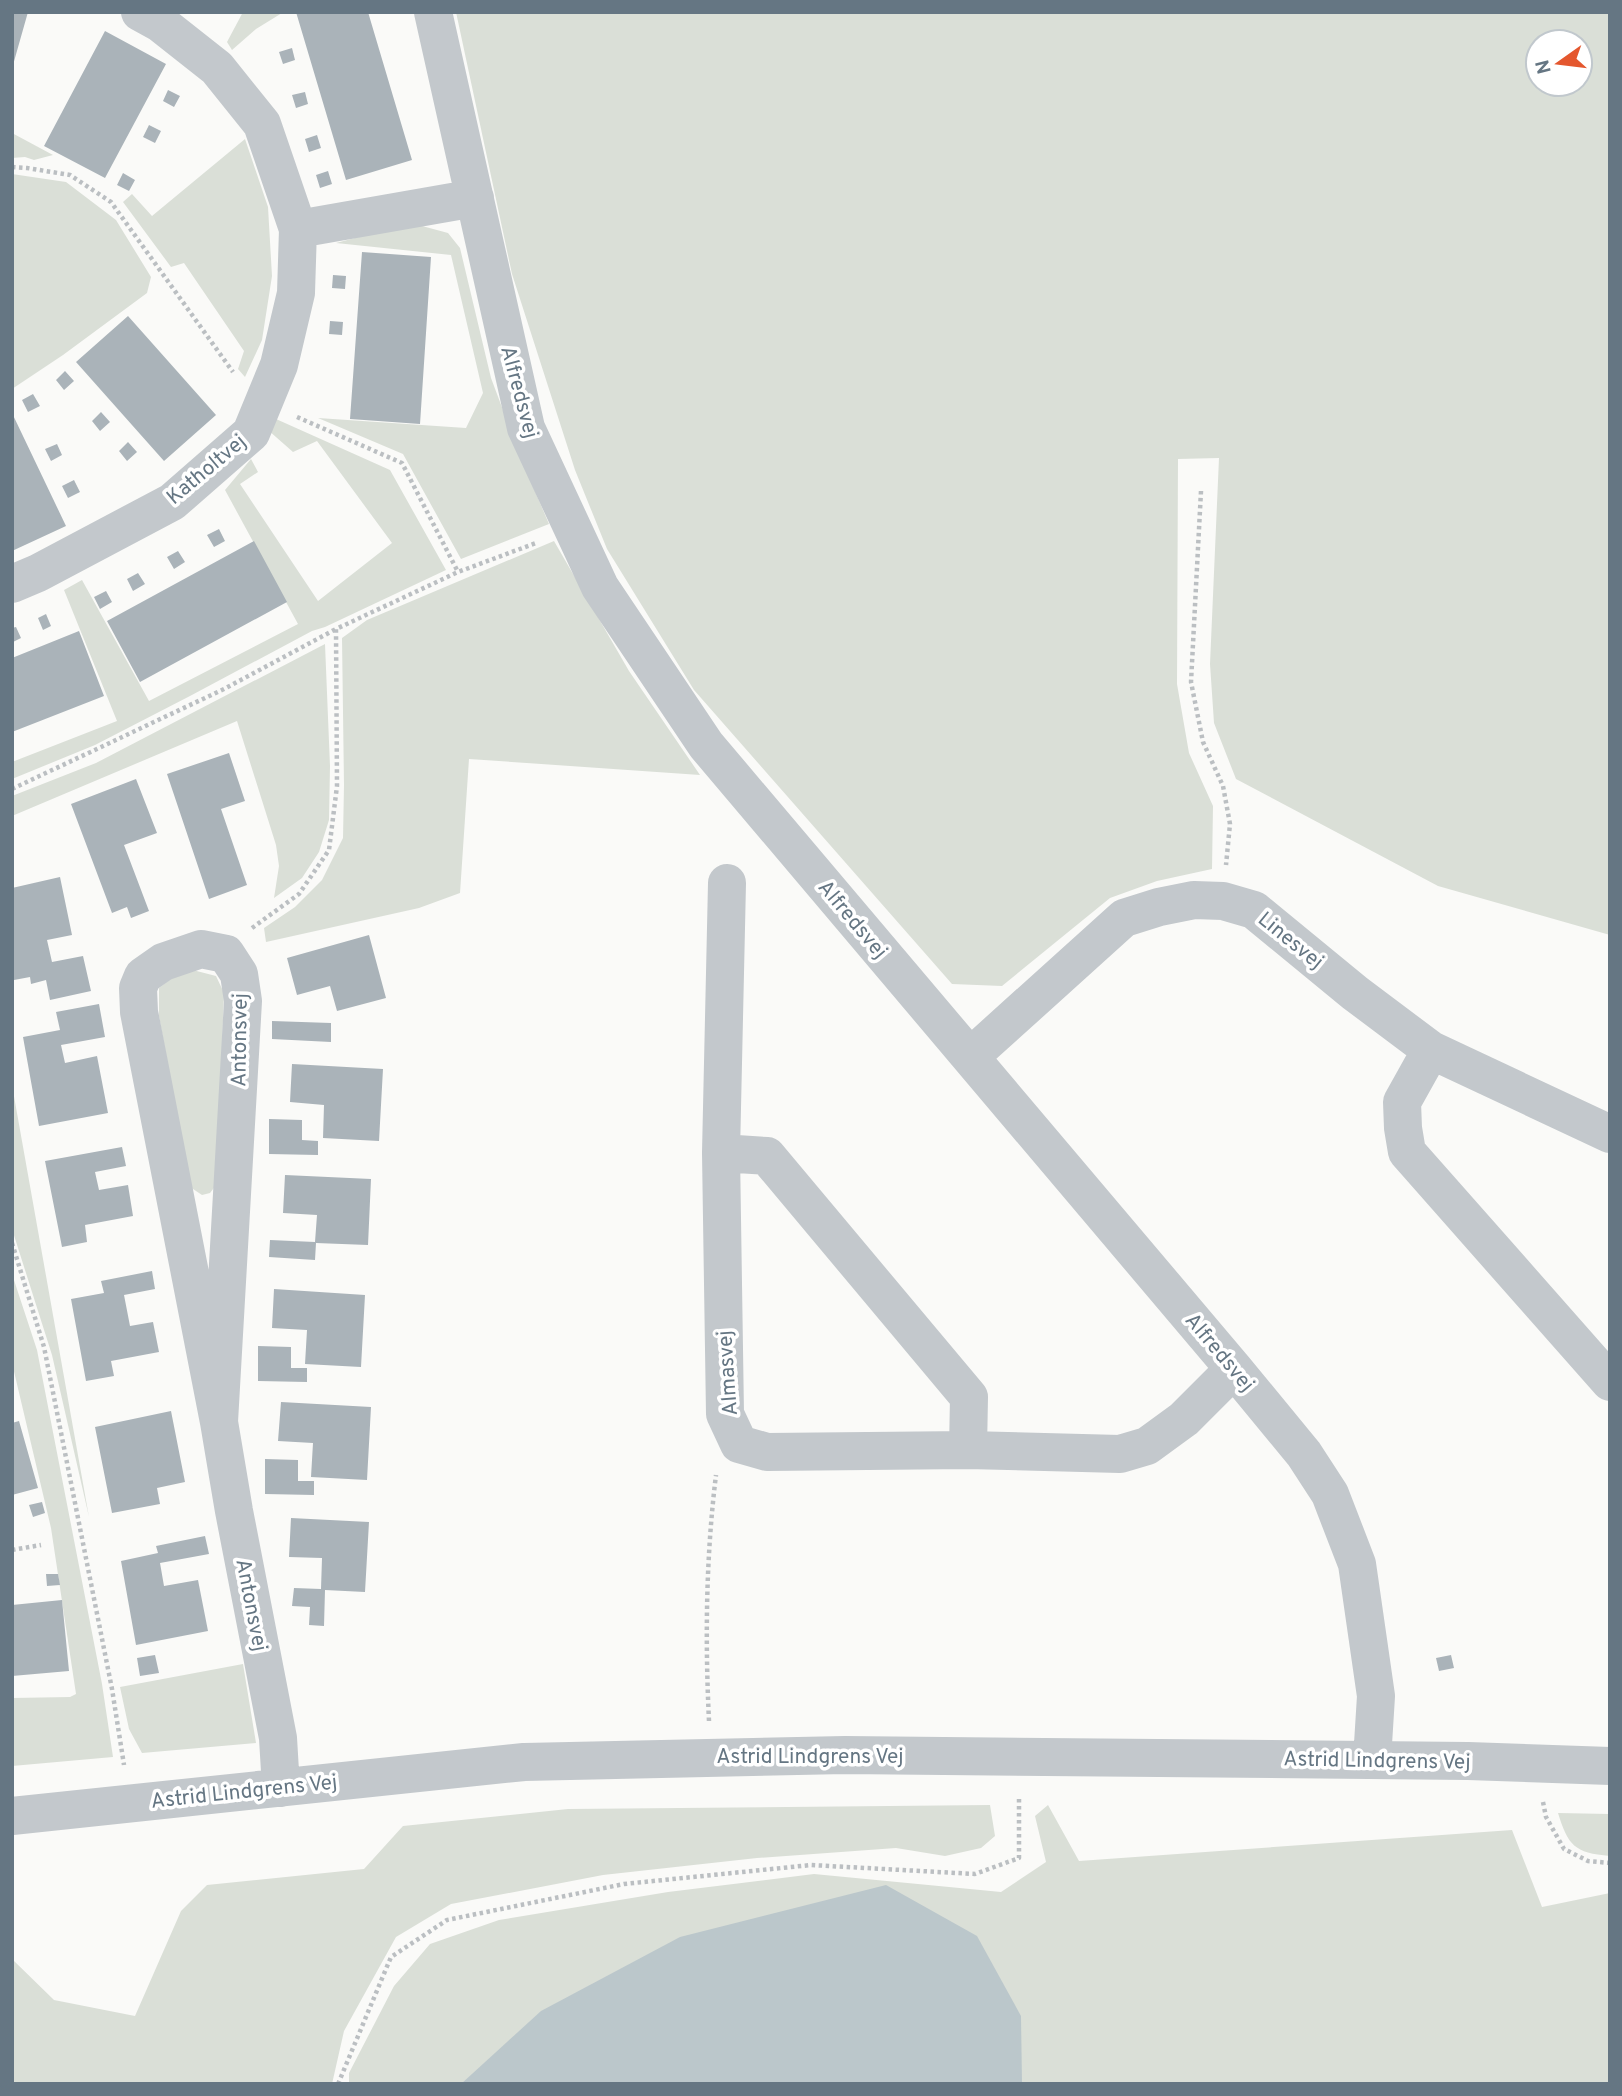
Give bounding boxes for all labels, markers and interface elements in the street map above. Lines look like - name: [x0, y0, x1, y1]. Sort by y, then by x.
- north arrow: [1524, 28, 1594, 98]
- text: N: [1531, 57, 1558, 76]
- street label: Alfredsvej: [493, 343, 544, 442]
- street label: Katholtvej: [162, 429, 252, 511]
- street label: Alfredsvej: [811, 875, 893, 965]
- street label: Linesvej: [1252, 906, 1328, 976]
- street label: Antonsvej: [226, 993, 255, 1087]
- street label: Alfredsvej: [1178, 1308, 1260, 1398]
- street label: Almasvej: [712, 1329, 745, 1416]
- street label: Antonsvej: [228, 1557, 273, 1654]
- street label: Astrid Lindgrens Vej: [716, 1744, 904, 1771]
- street label: Astrid Lindgrens Vej: [1283, 1746, 1471, 1777]
- street label: Astrid Lindgrens Vej: [150, 1769, 339, 1816]

